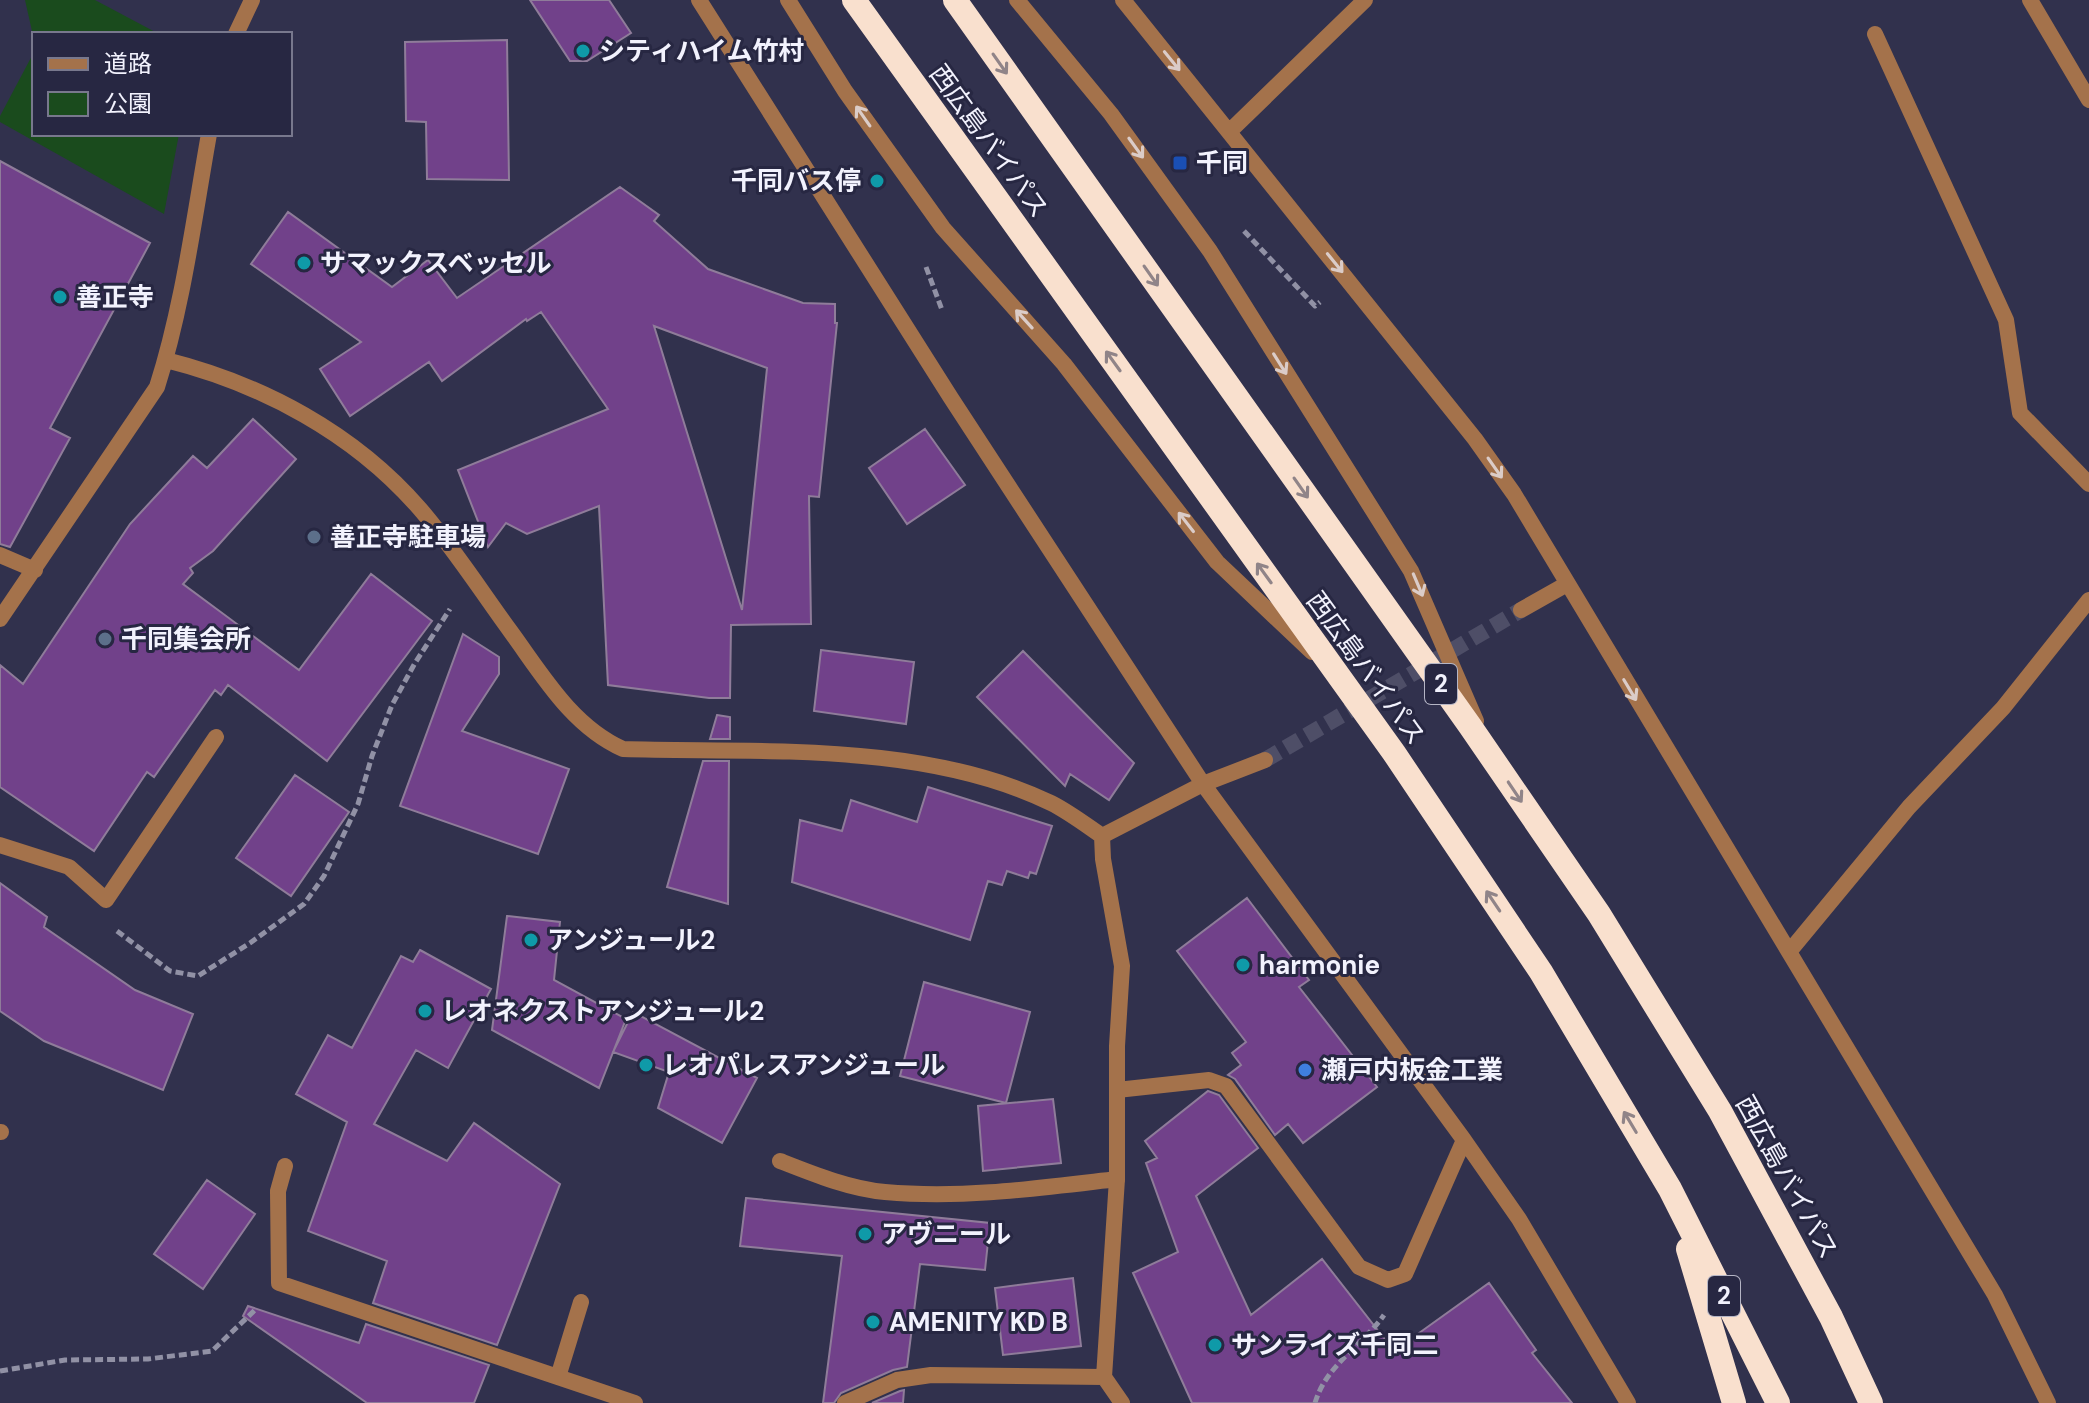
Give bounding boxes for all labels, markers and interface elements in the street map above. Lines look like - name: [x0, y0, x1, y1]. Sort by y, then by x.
- legend: [32, 32, 292, 136]
- place label: シティハイム竹村: [599, 34, 804, 68]
- marker: シティハイム竹村: [574, 42, 592, 60]
- text: 道路: [104, 48, 152, 79]
- one-way arrow: [1163, 50, 1181, 71]
- one-way arrow: [992, 52, 1008, 74]
- street label: 西広島バイパス: [922, 58, 1056, 224]
- text: 公園: [104, 88, 152, 119]
- one-way arrow: [855, 105, 871, 127]
- one-way arrow: [1127, 137, 1144, 159]
- place label: 千同: [1196, 146, 1248, 180]
- marker: 千同: [1171, 154, 1189, 172]
- place label: 千同バス停: [731, 164, 861, 198]
- marker: 千同バス停: [868, 172, 886, 190]
- place label: サマックスベッセル: [320, 246, 551, 280]
- one-way arrow: [1326, 252, 1344, 273]
- marker: サマックスベッセル: [295, 254, 313, 272]
- one-way arrow: [1143, 264, 1159, 286]
- place label: 善正寺: [76, 280, 154, 314]
- marker: 善正寺: [51, 288, 69, 306]
- one-way arrow: [1016, 310, 1034, 330]
- one-way arrow: [1105, 351, 1121, 373]
- one-way arrow: [1273, 352, 1289, 375]
- one-way arrow: [1487, 456, 1503, 478]
- one-way arrow: [1293, 476, 1309, 498]
- one-way arrow: [1178, 512, 1195, 533]
- place label: 善正寺駐車場: [330, 520, 486, 554]
- marker: 善正寺駐車場: [305, 528, 323, 546]
- one-way arrow: [1256, 562, 1272, 584]
- one-way arrow: [1411, 572, 1426, 597]
- street label: 西広島バイパス: [1299, 585, 1433, 751]
- place label: 千同集会所: [121, 622, 251, 656]
- marker: 千同集会所: [96, 630, 114, 648]
- road number: 2: [1425, 664, 1457, 704]
- one-way arrow: [1622, 678, 1638, 701]
- one-way arrow: [1507, 780, 1523, 802]
- one-way arrow: [1484, 890, 1500, 913]
- place label: アンジュール2: [547, 923, 715, 957]
- marker: アンジュール2: [522, 931, 540, 949]
- place label: harmonie: [1259, 948, 1380, 982]
- marker: harmonie: [1234, 956, 1252, 974]
- place label: レオネクストアンジュール2: [441, 994, 764, 1028]
- marker: レオネクストアンジュール2: [416, 1002, 434, 1020]
- place label: レオパレスアンジュール: [662, 1048, 945, 1082]
- place label: 瀬戸内板金工業: [1321, 1053, 1503, 1087]
- marker: レオパレスアンジュール: [637, 1056, 655, 1074]
- marker: 瀬戸内板金工業: [1296, 1061, 1314, 1079]
- street label: 西広島バイパス: [1728, 1089, 1846, 1265]
- one-way arrow: [1621, 1111, 1637, 1134]
- place label: アヴニール: [881, 1217, 1011, 1251]
- marker: アヴニール: [856, 1225, 874, 1243]
- road number: 2: [1708, 1276, 1740, 1316]
- place label: AMENITY KD B: [889, 1305, 1068, 1339]
- marker: AMENITY KD B: [864, 1313, 882, 1331]
- place label: サンライズ千同二: [1231, 1328, 1438, 1362]
- marker: サンライズ千同二: [1206, 1336, 1224, 1354]

